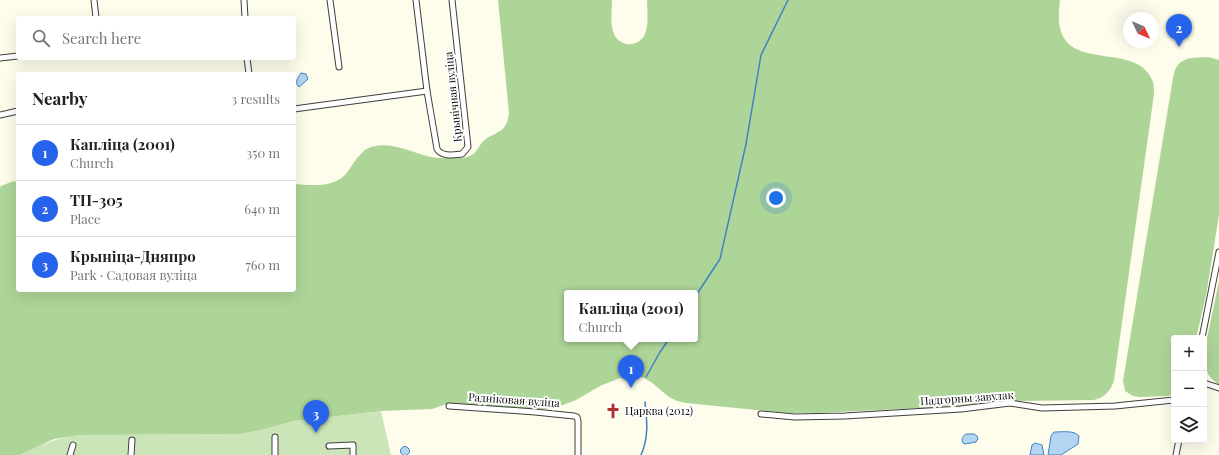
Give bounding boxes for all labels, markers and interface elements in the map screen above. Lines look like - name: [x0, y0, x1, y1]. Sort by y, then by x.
- north arrow: [1123, 12, 1159, 48]
- pin: 2: [1166, 14, 1192, 47]
- search box: [16, 16, 296, 60]
- icon: search: [30, 27, 52, 49]
- text: Search here: [62, 28, 141, 48]
- street label: Крынічная вуліца: [440, 51, 465, 143]
- text: Nearby: [32, 87, 87, 109]
- text: 3 results: [231, 90, 280, 107]
- text: Капліца (2001): [70, 134, 175, 154]
- text: 1: [43, 144, 47, 161]
- text: 350 m: [246, 144, 280, 161]
- text: Church: [70, 154, 114, 171]
- your location: [766, 188, 786, 208]
- text: ТП-305: [70, 190, 123, 210]
- text: 2: [42, 200, 48, 217]
- text: 640 m: [244, 200, 280, 217]
- text: Place: [70, 210, 101, 227]
- text: Крыніца-Дняпро: [70, 246, 196, 266]
- text: 3: [42, 256, 48, 273]
- text: 760 m: [245, 256, 280, 273]
- text: Park · Садовая вуліца: [70, 266, 197, 283]
- popup: [564, 290, 698, 342]
- text: Капліца (2001): [579, 298, 683, 318]
- text: Church: [579, 318, 622, 335]
- map controls: [1171, 335, 1207, 443]
- button: +: [1171, 335, 1207, 371]
- pin: 1: [618, 355, 644, 388]
- button: −: [1171, 371, 1207, 407]
- street label: Падгорны завулак: [920, 387, 1015, 408]
- street label: Радніковая вуліца: [468, 389, 561, 410]
- pin: 3: [303, 400, 329, 433]
- church icon: Царква (2012): [604, 402, 622, 420]
- place label: Царква (2012): [625, 403, 693, 418]
- button: layers: [1171, 407, 1207, 443]

